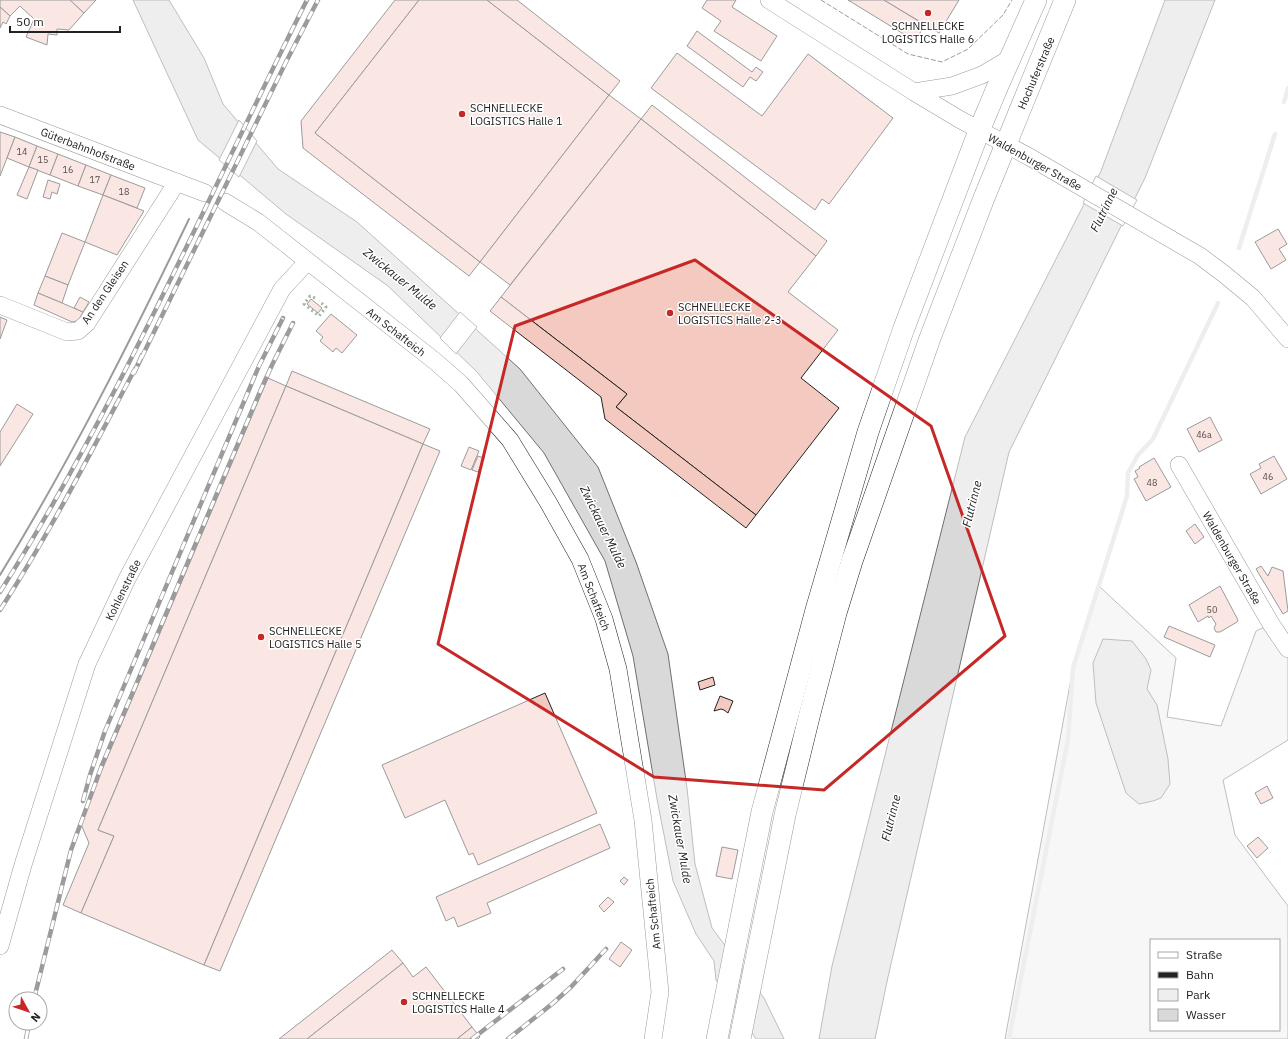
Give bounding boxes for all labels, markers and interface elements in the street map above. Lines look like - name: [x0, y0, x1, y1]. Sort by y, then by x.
- scale bar: [10, 8, 120, 34]
- marker: SCHNELLECKE LOGISTICS Halle 6: [923, 8, 933, 18]
- text: 50 m: [16, 14, 44, 29]
- place label: SCHNELLECKE LOGISTICS Halle 6: [882, 19, 974, 46]
- street label: Hochuferstraße: [1014, 35, 1058, 111]
- place label: SCHNELLECKE LOGISTICS Halle 1: [470, 101, 563, 128]
- marker: SCHNELLECKE LOGISTICS Halle 1: [457, 109, 467, 119]
- street label: Güterbahnhofstraße: [39, 124, 137, 174]
- street label: Waldenburger Straße: [986, 130, 1084, 194]
- house number: 14: [17, 146, 27, 157]
- house number: 15: [38, 154, 48, 165]
- house number: 16: [63, 164, 73, 175]
- house number: 17: [90, 174, 100, 185]
- water label: Flutrinne: [1086, 185, 1121, 234]
- house number: 18: [119, 186, 129, 197]
- water label: Zwickauer Mulde: [360, 244, 440, 313]
- street label: An den Gleisen: [78, 257, 132, 327]
- place label: SCHNELLECKE LOGISTICS Halle 2-3: [678, 300, 782, 327]
- street label: Am Schafteich: [364, 305, 428, 359]
- marker: SCHNELLECKE LOGISTICS Halle 2-3: [665, 308, 675, 318]
- house number: 46a: [1196, 429, 1212, 440]
- house number: 46: [1263, 471, 1273, 482]
- house number: 48: [1147, 477, 1157, 488]
- water label: Flutrinne: [958, 479, 985, 529]
- water label: Zwickauer Mulde: [577, 482, 630, 571]
- street label: Waldenburger Straße: [1200, 509, 1264, 607]
- street label: Kohlenstraße: [102, 557, 144, 623]
- street label: Am Schafteich: [575, 561, 613, 633]
- house number: 50: [1207, 604, 1217, 615]
- place label: SCHNELLECKE LOGISTICS Halle 5: [269, 624, 362, 651]
- marker: SCHNELLECKE LOGISTICS Halle 5: [256, 632, 266, 642]
- water label: Zwickauer Mulde: [665, 792, 696, 885]
- water label: Flutrinne: [877, 793, 904, 843]
- street label: Am Schafteich: [642, 878, 664, 950]
- legend: [1150, 939, 1280, 1031]
- text: Straße: [1186, 947, 1223, 962]
- text: Bahn: [1186, 967, 1214, 982]
- text: Park: [1186, 987, 1211, 1002]
- place label: SCHNELLECKE LOGISTICS Halle 4: [412, 989, 505, 1016]
- north arrow: [8, 991, 48, 1031]
- marker: SCHNELLECKE LOGISTICS Halle 4: [399, 997, 409, 1007]
- text: Wasser: [1186, 1007, 1226, 1022]
- text: N: [28, 1010, 44, 1025]

